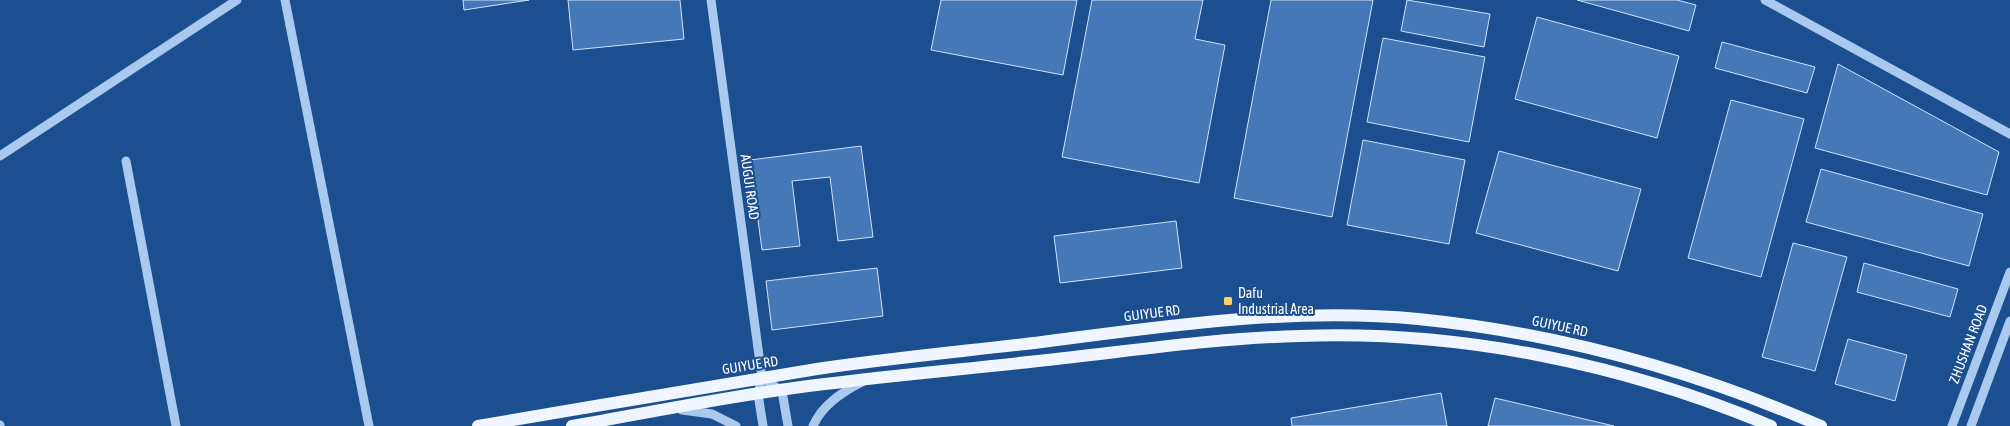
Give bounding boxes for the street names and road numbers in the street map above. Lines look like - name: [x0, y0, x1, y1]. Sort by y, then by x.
- street label: AUGUI ROAD: [737, 153, 763, 221]
- street label: GUIYUE RD: [1123, 302, 1181, 324]
- street label: ZHUSHAN ROAD: [1946, 302, 1990, 386]
- street label: GUIYUE RD: [1531, 312, 1589, 340]
- street label: GUIYUE RD: [721, 353, 779, 377]

